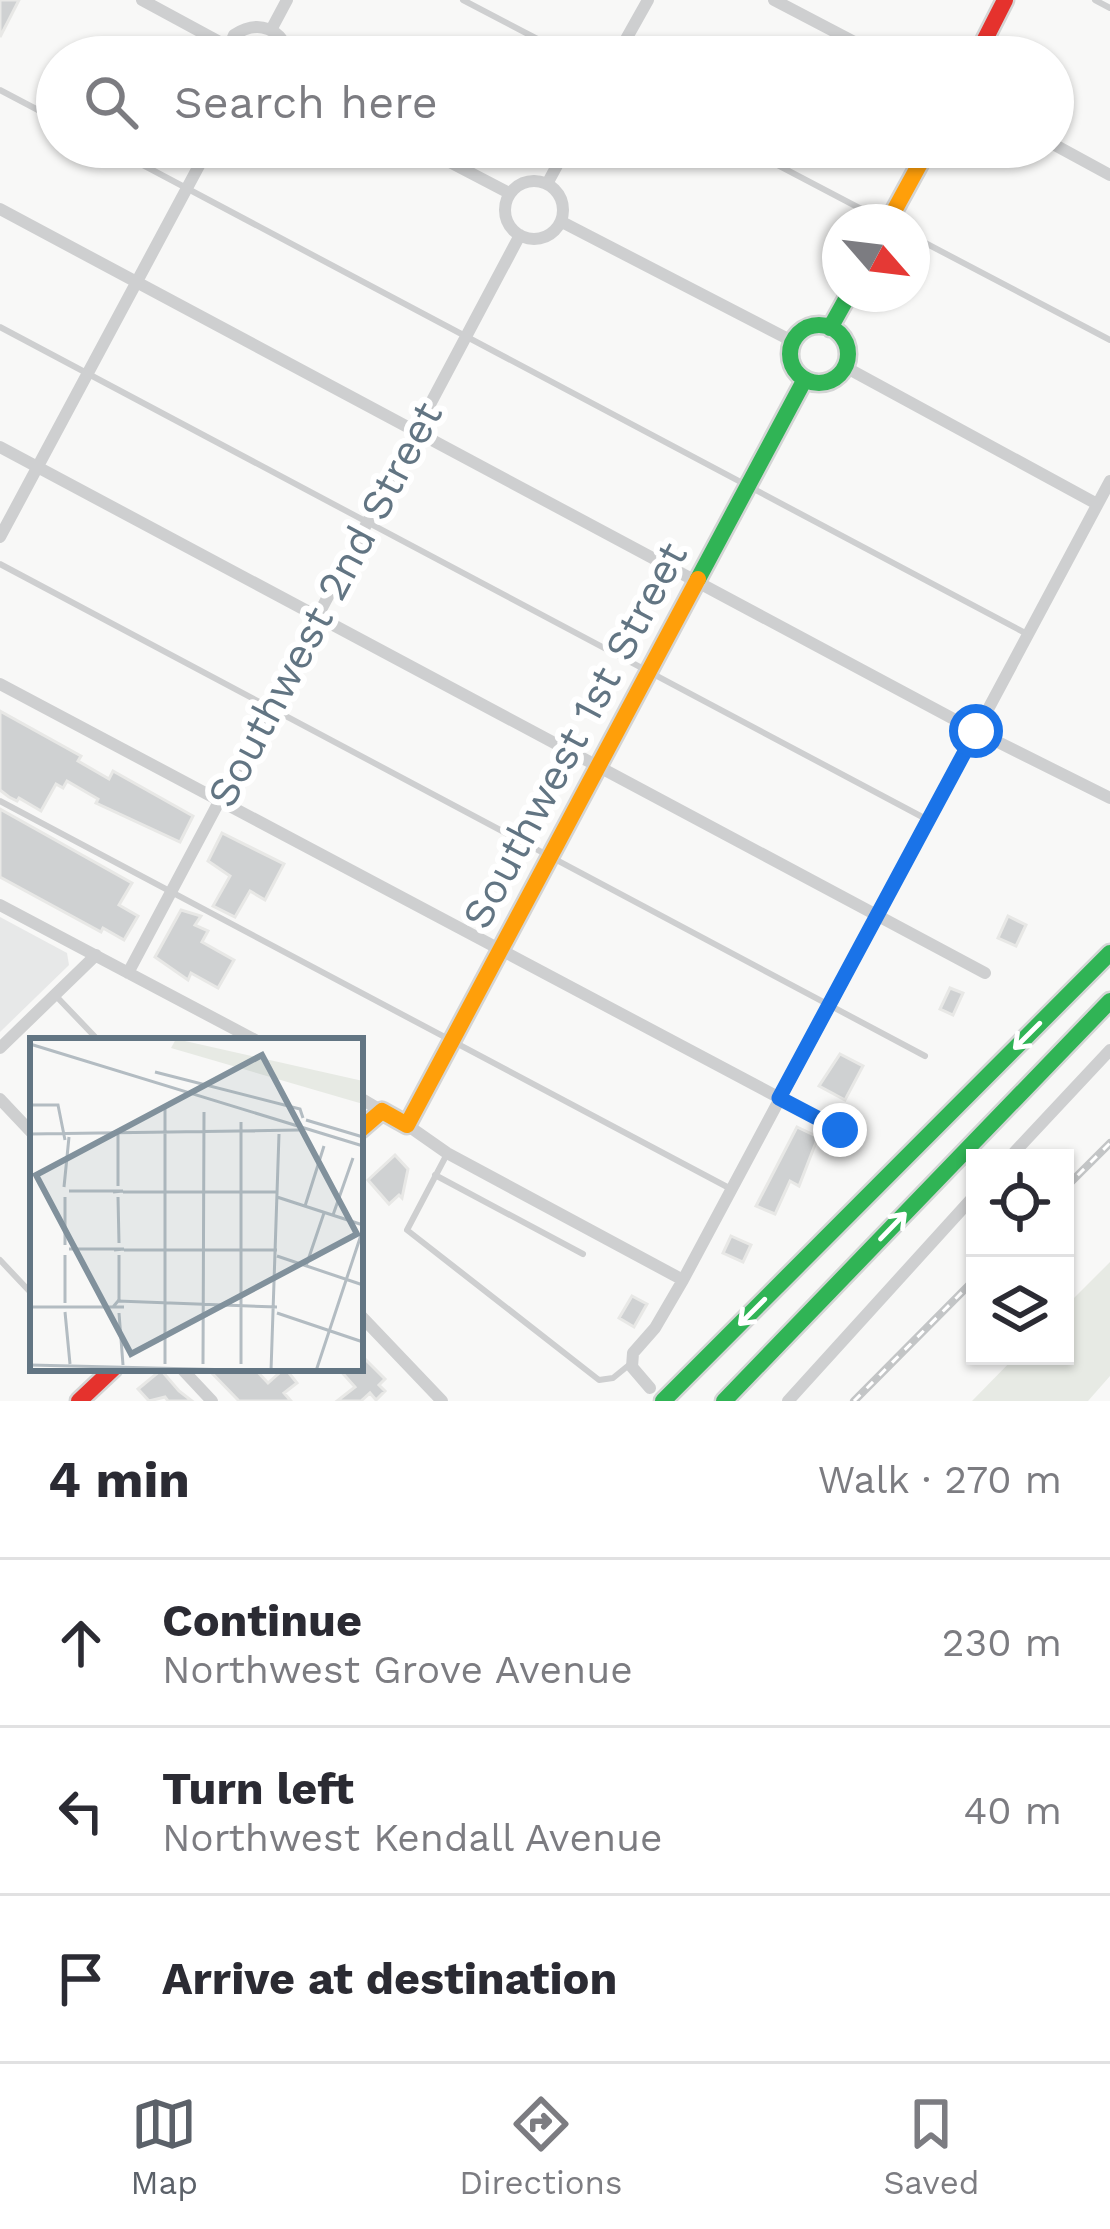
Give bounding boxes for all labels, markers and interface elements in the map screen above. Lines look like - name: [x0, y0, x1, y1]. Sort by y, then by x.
- search box: [36, 36, 1074, 168]
- icon: search: [78, 69, 144, 135]
- text: Search here: [174, 76, 438, 129]
- north arrow: [822, 204, 930, 312]
- street label: Southwest 2nd Street: [197, 393, 452, 815]
- street label: Southwest 1st Street: [452, 534, 697, 937]
- route start: [949, 704, 1003, 758]
- one-way arrow: [1013, 1021, 1042, 1050]
- inset map: [30, 1038, 363, 1371]
- route end: [813, 1103, 867, 1157]
- map controls: [966, 1149, 1074, 1365]
- button: locate: [966, 1149, 1074, 1257]
- one-way arrow: [878, 1212, 906, 1241]
- button: layers: [966, 1257, 1074, 1365]
- one-way arrow: [738, 1297, 767, 1326]
- text: 4 min: [48, 1450, 190, 1509]
- text: Walk · 270 m: [818, 1457, 1062, 1502]
- text: Continue: [162, 1594, 362, 1647]
- icon: ahead: [48, 1610, 114, 1676]
- text: 230 m: [942, 1620, 1062, 1665]
- text: Northwest Grove Avenue: [162, 1647, 633, 1692]
- text: Turn left: [162, 1762, 354, 1815]
- icon: left: [48, 1778, 114, 1844]
- text: 40 m: [963, 1788, 1062, 1833]
- text: Northwest Kendall Avenue: [162, 1815, 663, 1860]
- icon: arrive: [48, 1946, 114, 2012]
- text: Arrive at destination: [162, 1952, 617, 2005]
- tab: Map: [131, 2091, 198, 2202]
- tab: Directions: [459, 2091, 622, 2202]
- tab: Saved: [884, 2091, 979, 2202]

